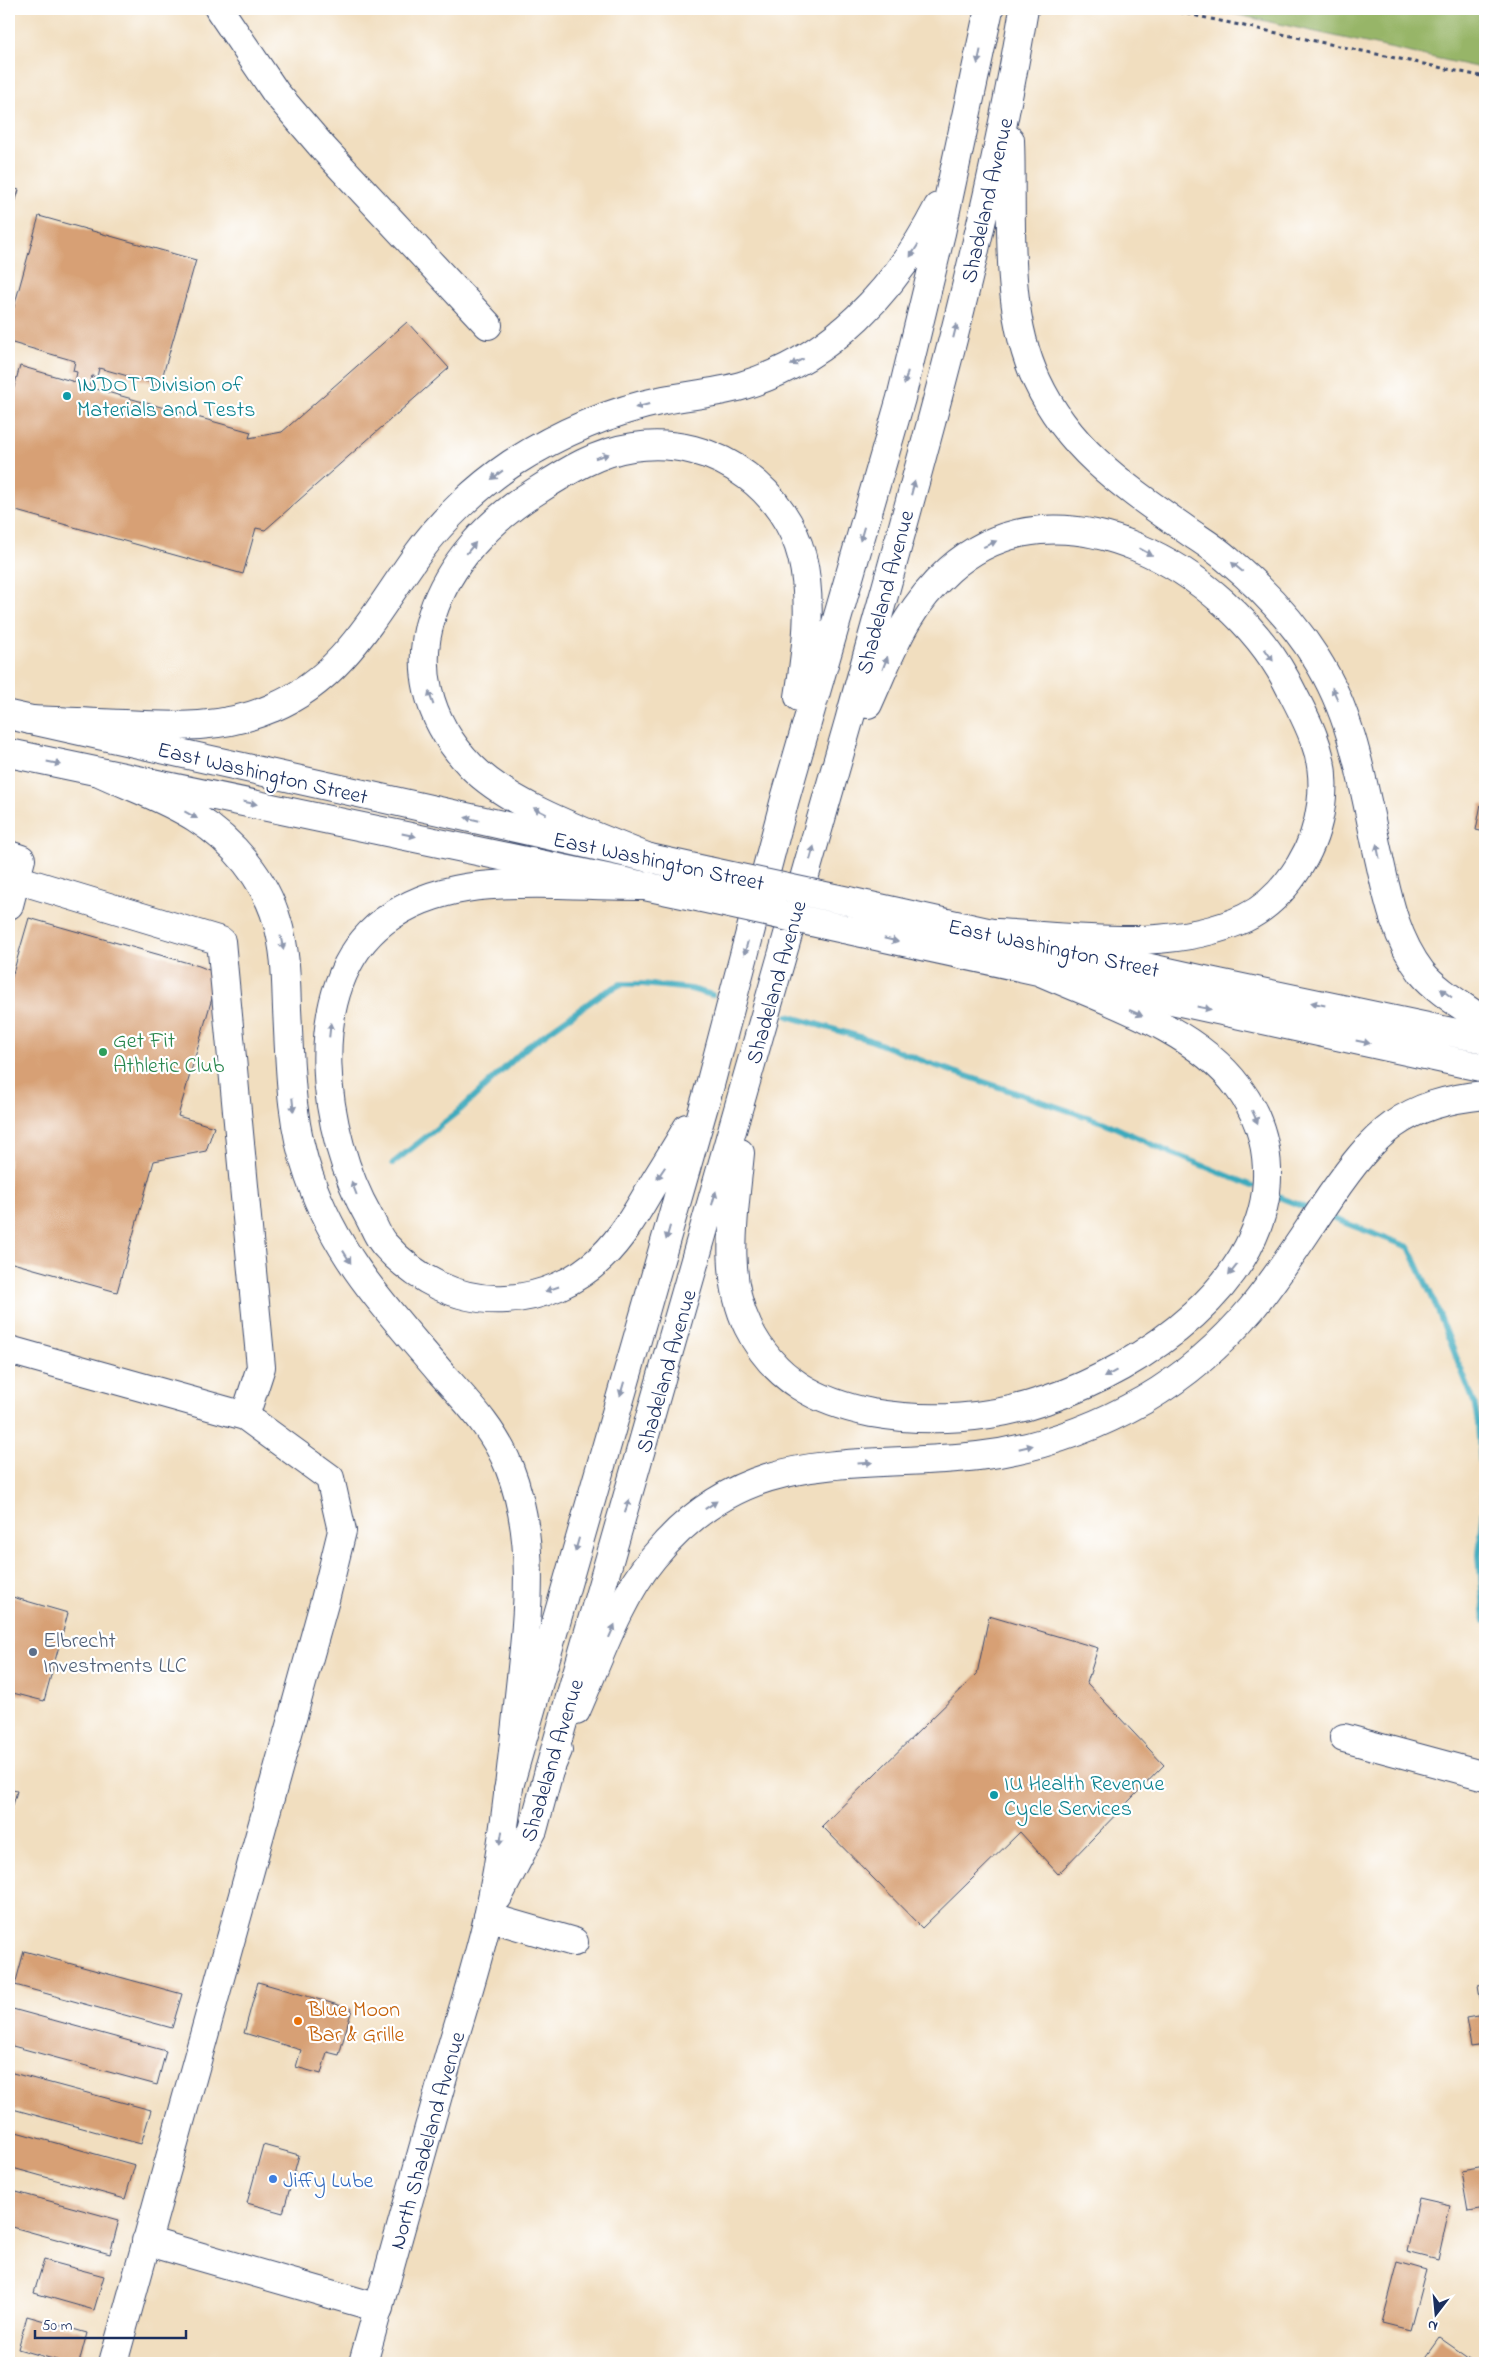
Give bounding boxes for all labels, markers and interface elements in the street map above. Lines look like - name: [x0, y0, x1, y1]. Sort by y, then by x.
- one-way arrow: [975, 49, 983, 64]
- street label: Shadeland Avenue: [954, 115, 1024, 286]
- one-way arrow: [909, 244, 918, 257]
- one-way arrow: [951, 323, 959, 338]
- one-way arrow: [790, 358, 805, 366]
- place label: INDOT Division of Materials and Tests: [77, 370, 255, 427]
- one-way arrow: [902, 370, 910, 385]
- marker: INDOT Division of Materials and Tests: [61, 390, 73, 402]
- one-way arrow: [634, 402, 649, 410]
- one-way arrow: [595, 451, 610, 459]
- one-way arrow: [490, 470, 503, 481]
- one-way arrow: [909, 480, 917, 495]
- street label: Shadeland Avenue: [850, 507, 924, 678]
- one-way arrow: [857, 527, 865, 542]
- one-way arrow: [983, 539, 997, 547]
- one-way arrow: [465, 542, 476, 555]
- one-way arrow: [1138, 548, 1153, 556]
- one-way arrow: [1231, 562, 1244, 573]
- one-way arrow: [1264, 648, 1274, 661]
- one-way arrow: [882, 656, 890, 670]
- one-way arrow: [1331, 687, 1339, 701]
- one-way arrow: [427, 690, 435, 705]
- street label: East Washington Street: [154, 735, 371, 816]
- one-way arrow: [46, 759, 62, 767]
- one-way arrow: [242, 799, 257, 807]
- one-way arrow: [533, 807, 547, 815]
- one-way arrow: [184, 811, 197, 820]
- one-way arrow: [465, 815, 480, 823]
- street label: East Washington Street: [550, 825, 768, 902]
- one-way arrow: [401, 832, 417, 840]
- one-way arrow: [1373, 842, 1381, 858]
- one-way arrow: [808, 845, 816, 860]
- street label: Shadeland Avenue: [739, 897, 817, 1068]
- street label: East Washington Street: [945, 912, 1163, 989]
- one-way arrow: [278, 936, 286, 951]
- one-way arrow: [884, 936, 899, 944]
- one-way arrow: [742, 941, 750, 956]
- one-way arrow: [1440, 987, 1453, 998]
- one-way arrow: [1310, 1000, 1325, 1008]
- one-way arrow: [1196, 1004, 1212, 1012]
- one-way arrow: [1128, 1009, 1143, 1017]
- one-way arrow: [326, 1021, 334, 1037]
- place label: Get Fit Athletic Club: [113, 1026, 225, 1083]
- one-way arrow: [1355, 1038, 1371, 1046]
- marker: Get Fit Athletic Club: [97, 1046, 109, 1058]
- one-way arrow: [289, 1098, 297, 1114]
- one-way arrow: [1252, 1110, 1260, 1124]
- one-way arrow: [656, 1167, 665, 1180]
- one-way arrow: [350, 1181, 357, 1196]
- one-way arrow: [710, 1190, 718, 1206]
- one-way arrow: [663, 1226, 671, 1241]
- one-way arrow: [342, 1250, 352, 1264]
- one-way arrow: [1228, 1263, 1238, 1277]
- one-way arrow: [544, 1285, 559, 1293]
- street label: Shadeland Avenue: [629, 1286, 707, 1457]
- one-way arrow: [1103, 1369, 1116, 1378]
- one-way arrow: [618, 1382, 626, 1397]
- one-way arrow: [1019, 1443, 1034, 1451]
- one-way arrow: [857, 1458, 873, 1466]
- one-way arrow: [623, 1498, 631, 1514]
- one-way arrow: [704, 1500, 717, 1510]
- one-way arrow: [573, 1538, 581, 1553]
- one-way arrow: [608, 1624, 616, 1638]
- place label: Elbrecht Investments LLC: [43, 1626, 187, 1683]
- marker: Elbrecht Investments LLC: [27, 1646, 39, 1658]
- street label: Shadeland Avenue: [514, 1675, 594, 1846]
- place label: IU Health Revenue Cycle Services: [1004, 1769, 1165, 1827]
- marker: IU Health Revenue Cycle Services: [988, 1789, 1000, 1801]
- one-way arrow: [496, 1830, 504, 1846]
- place label: Blue Moon Bar & Grille: [307, 1995, 405, 2052]
- marker: Blue Moon Bar & Grille: [292, 2015, 304, 2027]
- street label: North Shadeland Avenue: [382, 2028, 475, 2253]
- place label: Jiffy Lube: [283, 2166, 373, 2199]
- marker: Jiffy Lube: [267, 2173, 279, 2185]
- north arrow: [1412, 2290, 1462, 2340]
- scale bar: [35, 2307, 186, 2339]
- text: N: [1425, 2314, 1440, 2336]
- text: 50 m: [42, 2315, 73, 2337]

